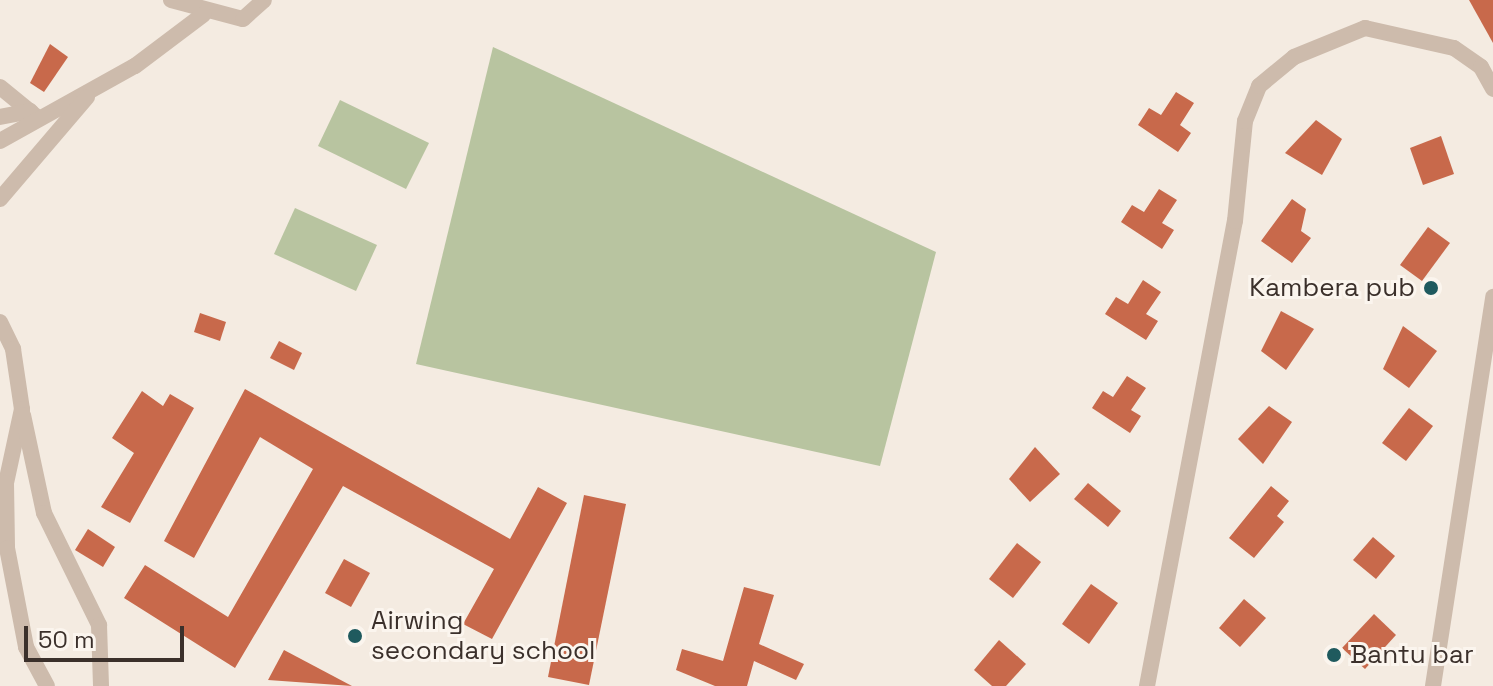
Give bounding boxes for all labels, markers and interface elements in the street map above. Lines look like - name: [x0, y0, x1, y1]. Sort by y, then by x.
- place label: Kambera pub: [1249, 272, 1415, 304]
- marker: Kambera pub: [1422, 279, 1440, 297]
- place label: Airwing secondary school: [371, 605, 595, 666]
- scale bar: [28, 610, 188, 660]
- text: 50 m: [38, 624, 95, 655]
- marker: Airwing secondary school: [346, 627, 364, 645]
- place label: Bantu bar: [1350, 639, 1474, 671]
- marker: Bantu bar: [1325, 646, 1343, 664]

